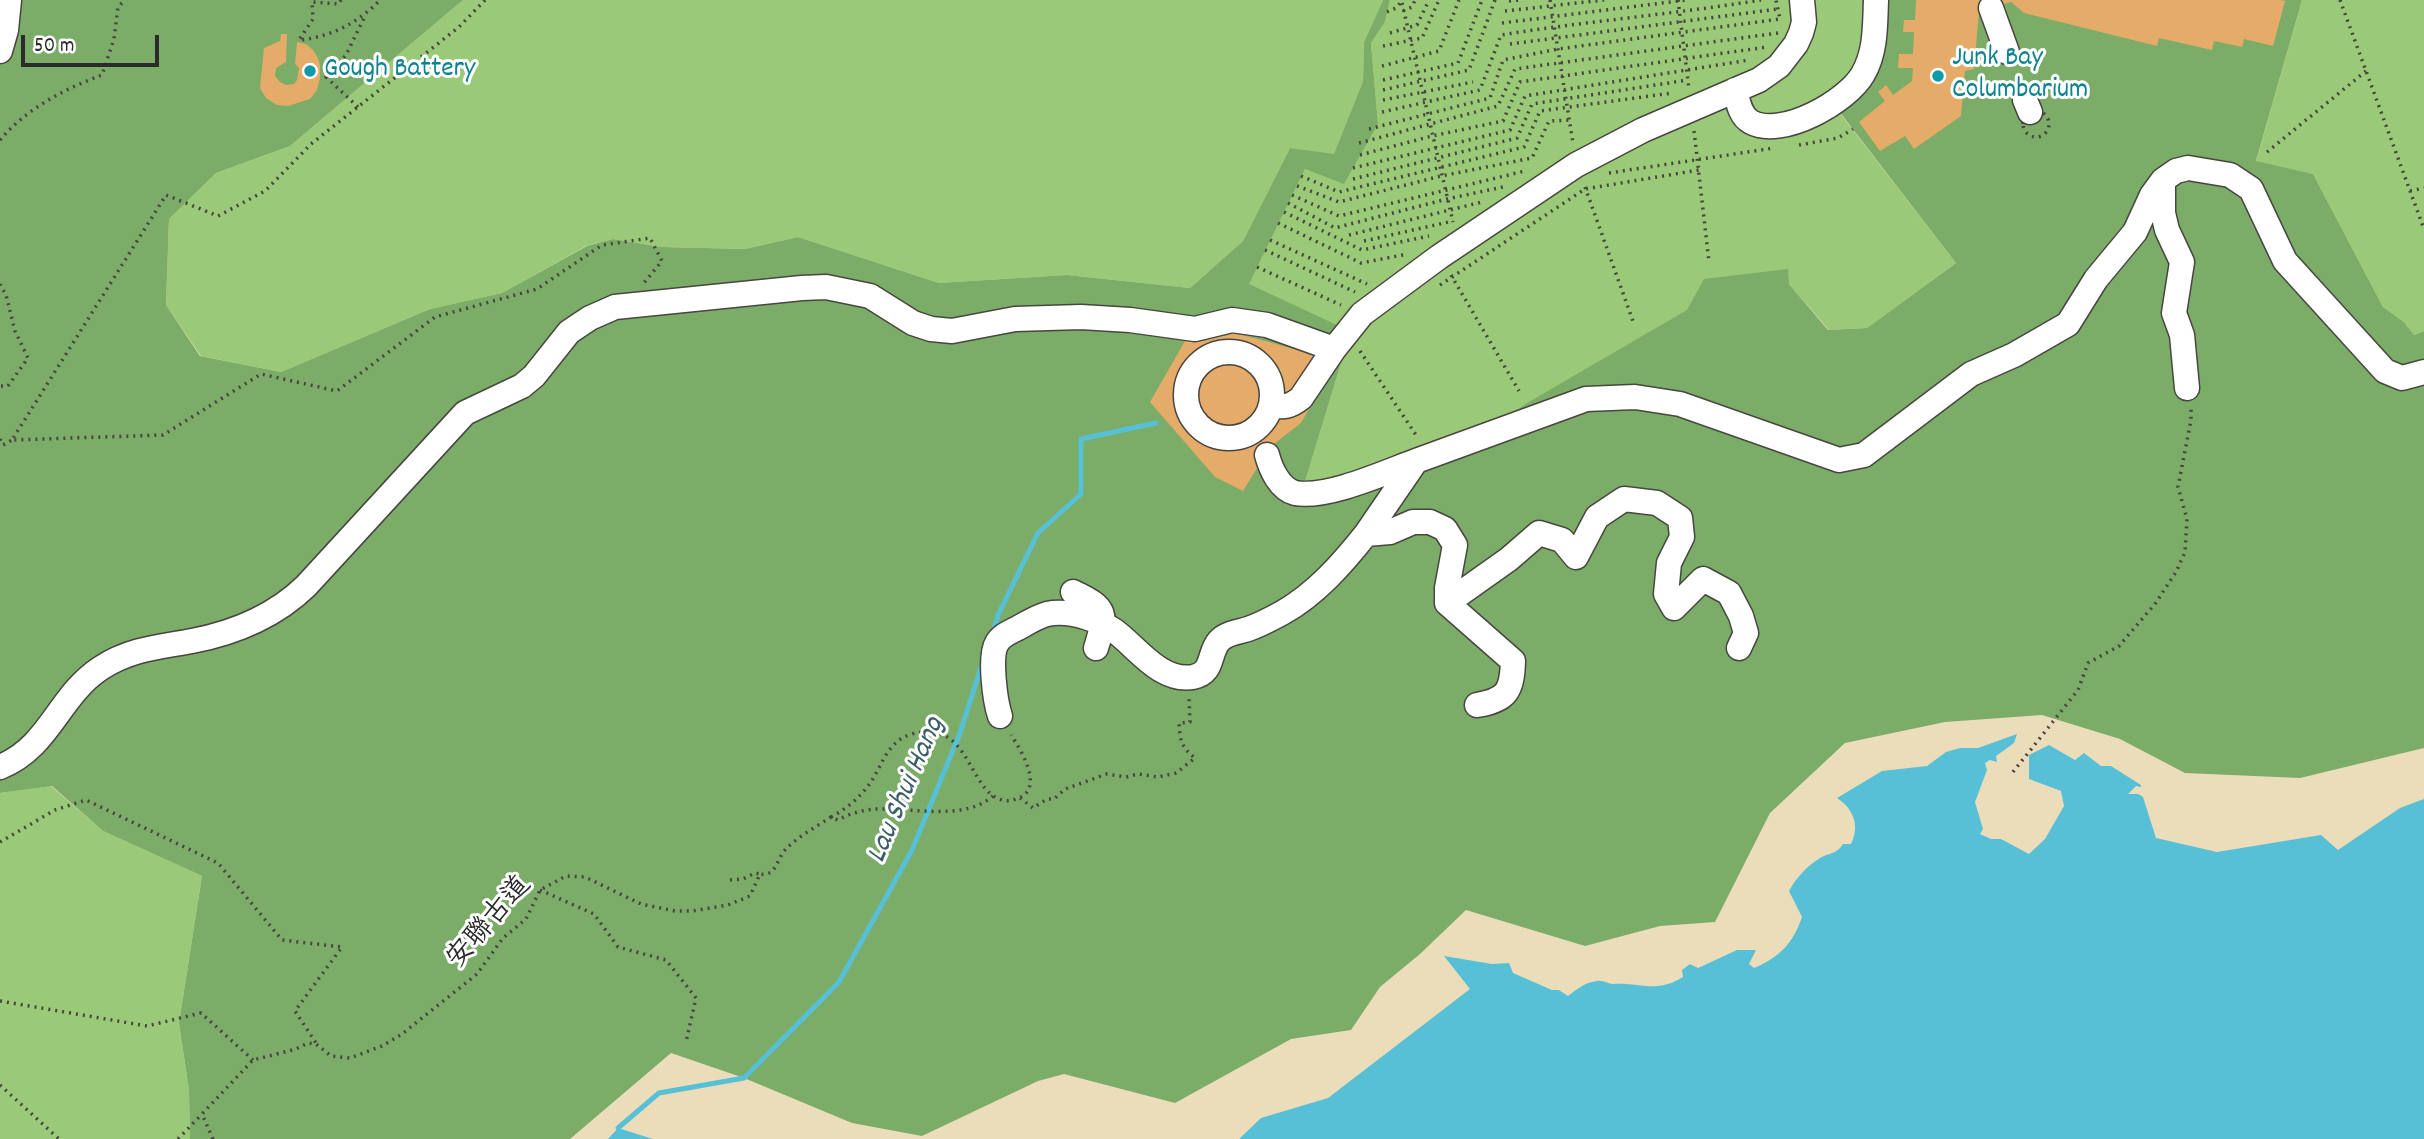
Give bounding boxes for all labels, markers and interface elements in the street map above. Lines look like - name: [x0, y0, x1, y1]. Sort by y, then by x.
- scale bar: [24, 21, 163, 65]
- text: 50 m: [34, 32, 74, 62]
- place label: Junk Bay Columbarium: [1952, 43, 2088, 109]
- place label: Gough Battery: [324, 54, 475, 88]
- marker: Gough Battery: [302, 63, 318, 79]
- marker: Junk Bay Columbarium: [1930, 68, 1946, 84]
- water label: Lau Shui Hang: [861, 713, 955, 869]
- street label: 安聯古道: [442, 871, 540, 977]

